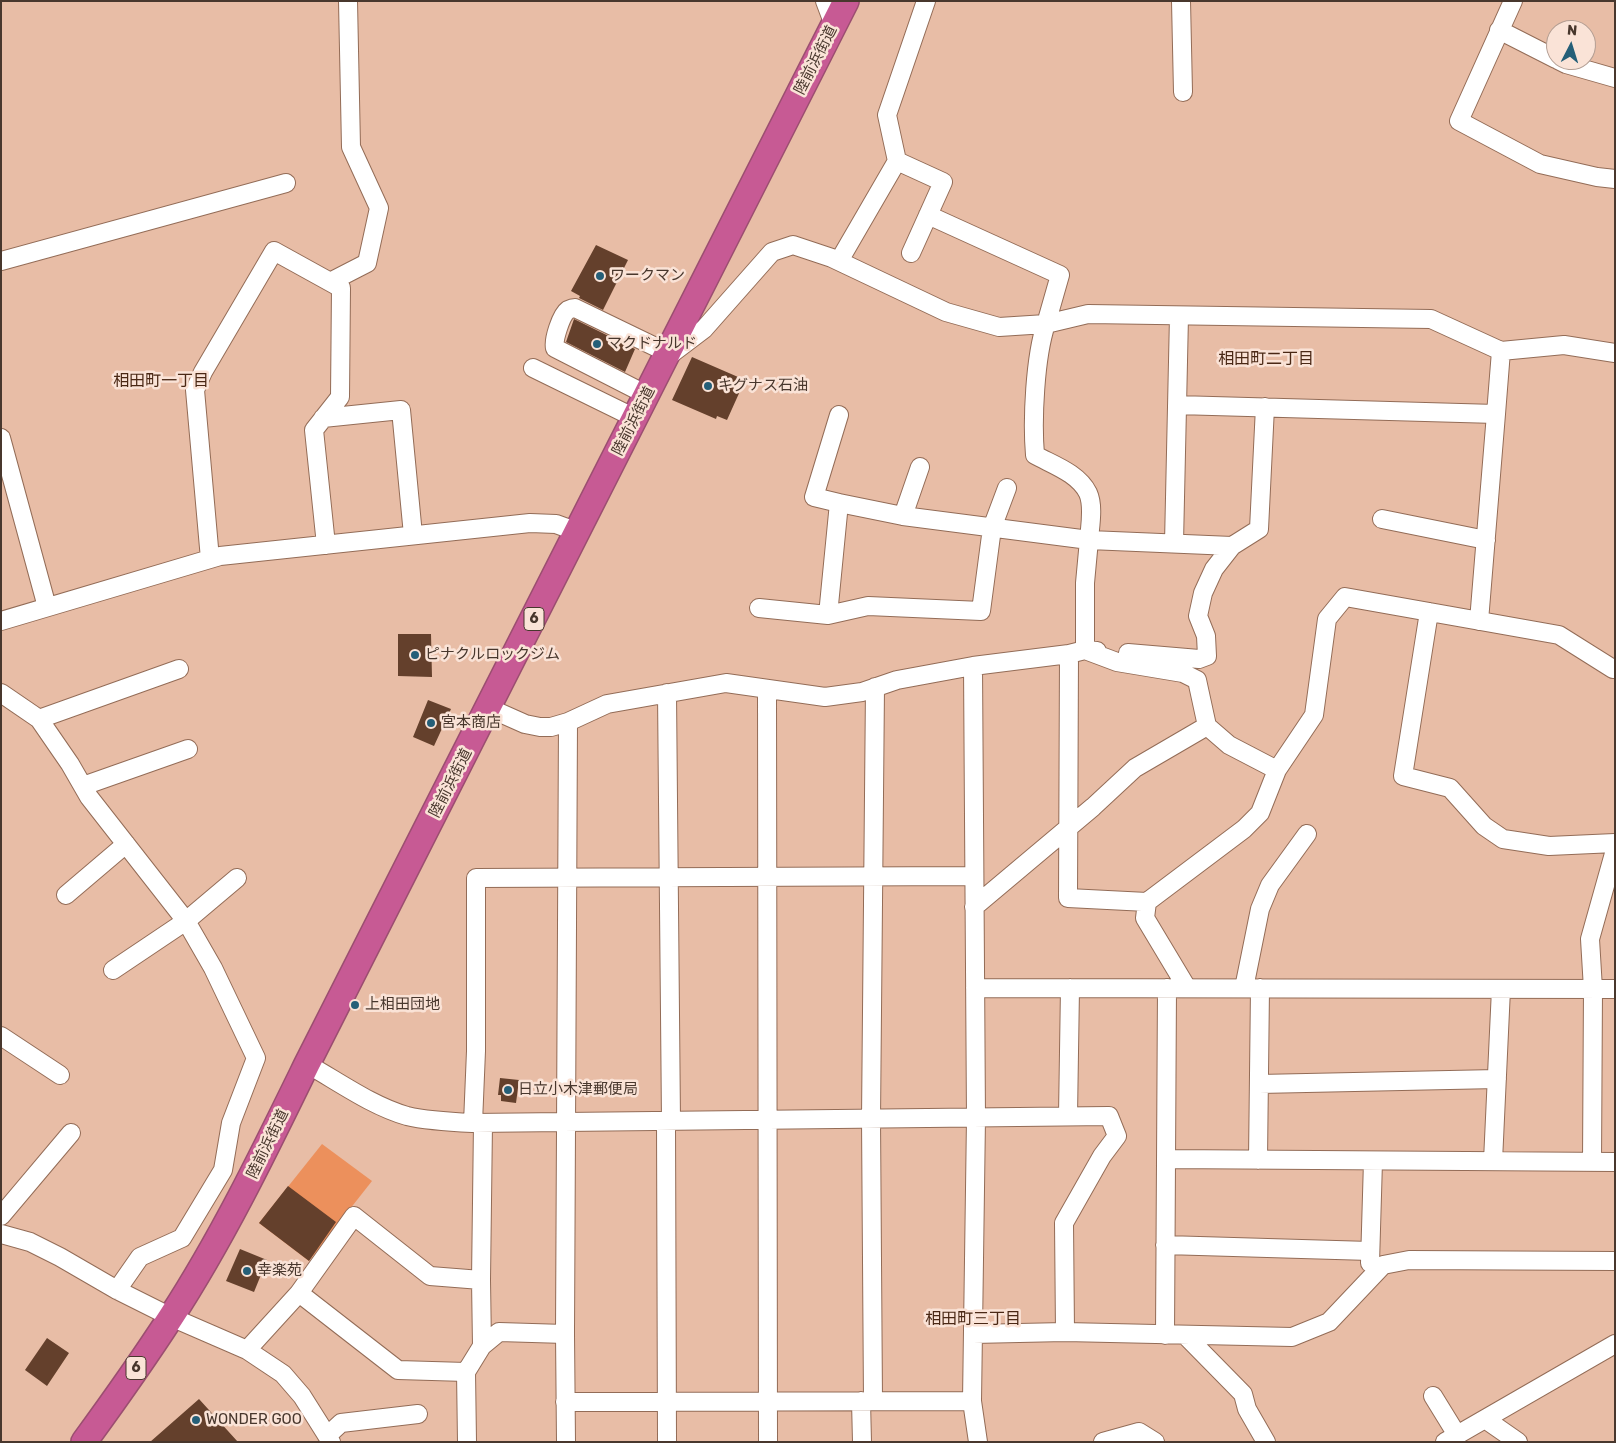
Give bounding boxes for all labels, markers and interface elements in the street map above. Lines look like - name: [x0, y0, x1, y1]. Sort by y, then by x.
- north arrow: [1546, 20, 1596, 70]
- text: N: [1566, 22, 1578, 39]
- street label: 陸前浜街道: [791, 23, 841, 97]
- place label: ワークマン: [610, 267, 685, 285]
- marker: ワークマン: [594, 270, 606, 282]
- place label: マクドナルド: [607, 335, 697, 353]
- marker: マクドナルド: [591, 338, 603, 350]
- district label: 相田町二丁目: [1218, 349, 1314, 369]
- district label: 相田町一丁目: [113, 371, 209, 391]
- place label: キグナス石油: [718, 377, 808, 395]
- marker: キグナス石油: [702, 380, 714, 392]
- street label: 陸前浜街道: [609, 384, 659, 458]
- road number: 6: [524, 608, 544, 630]
- place label: ピナクルロックジム: [425, 646, 560, 664]
- marker: ピナクルロックジム: [409, 649, 421, 661]
- place label: 宮本商店: [441, 714, 501, 732]
- marker: 宮本商店: [425, 717, 437, 729]
- street label: 陸前浜街道: [426, 746, 476, 820]
- place label: 上相田団地: [365, 996, 440, 1014]
- marker: 上相田団地: [349, 999, 361, 1011]
- place label: 日立小木津郵便局: [518, 1081, 638, 1099]
- marker: 日立小木津郵便局: [502, 1084, 514, 1096]
- street label: 陸前浜街道: [243, 1106, 293, 1182]
- place label: 幸楽苑: [257, 1262, 302, 1280]
- marker: 幸楽苑: [241, 1265, 253, 1277]
- district label: 相田町三丁目: [925, 1309, 1021, 1329]
- road number: 6: [126, 1356, 146, 1380]
- place label: WONDER GOO: [206, 1411, 302, 1429]
- marker: WONDER GOO: [190, 1414, 202, 1426]

